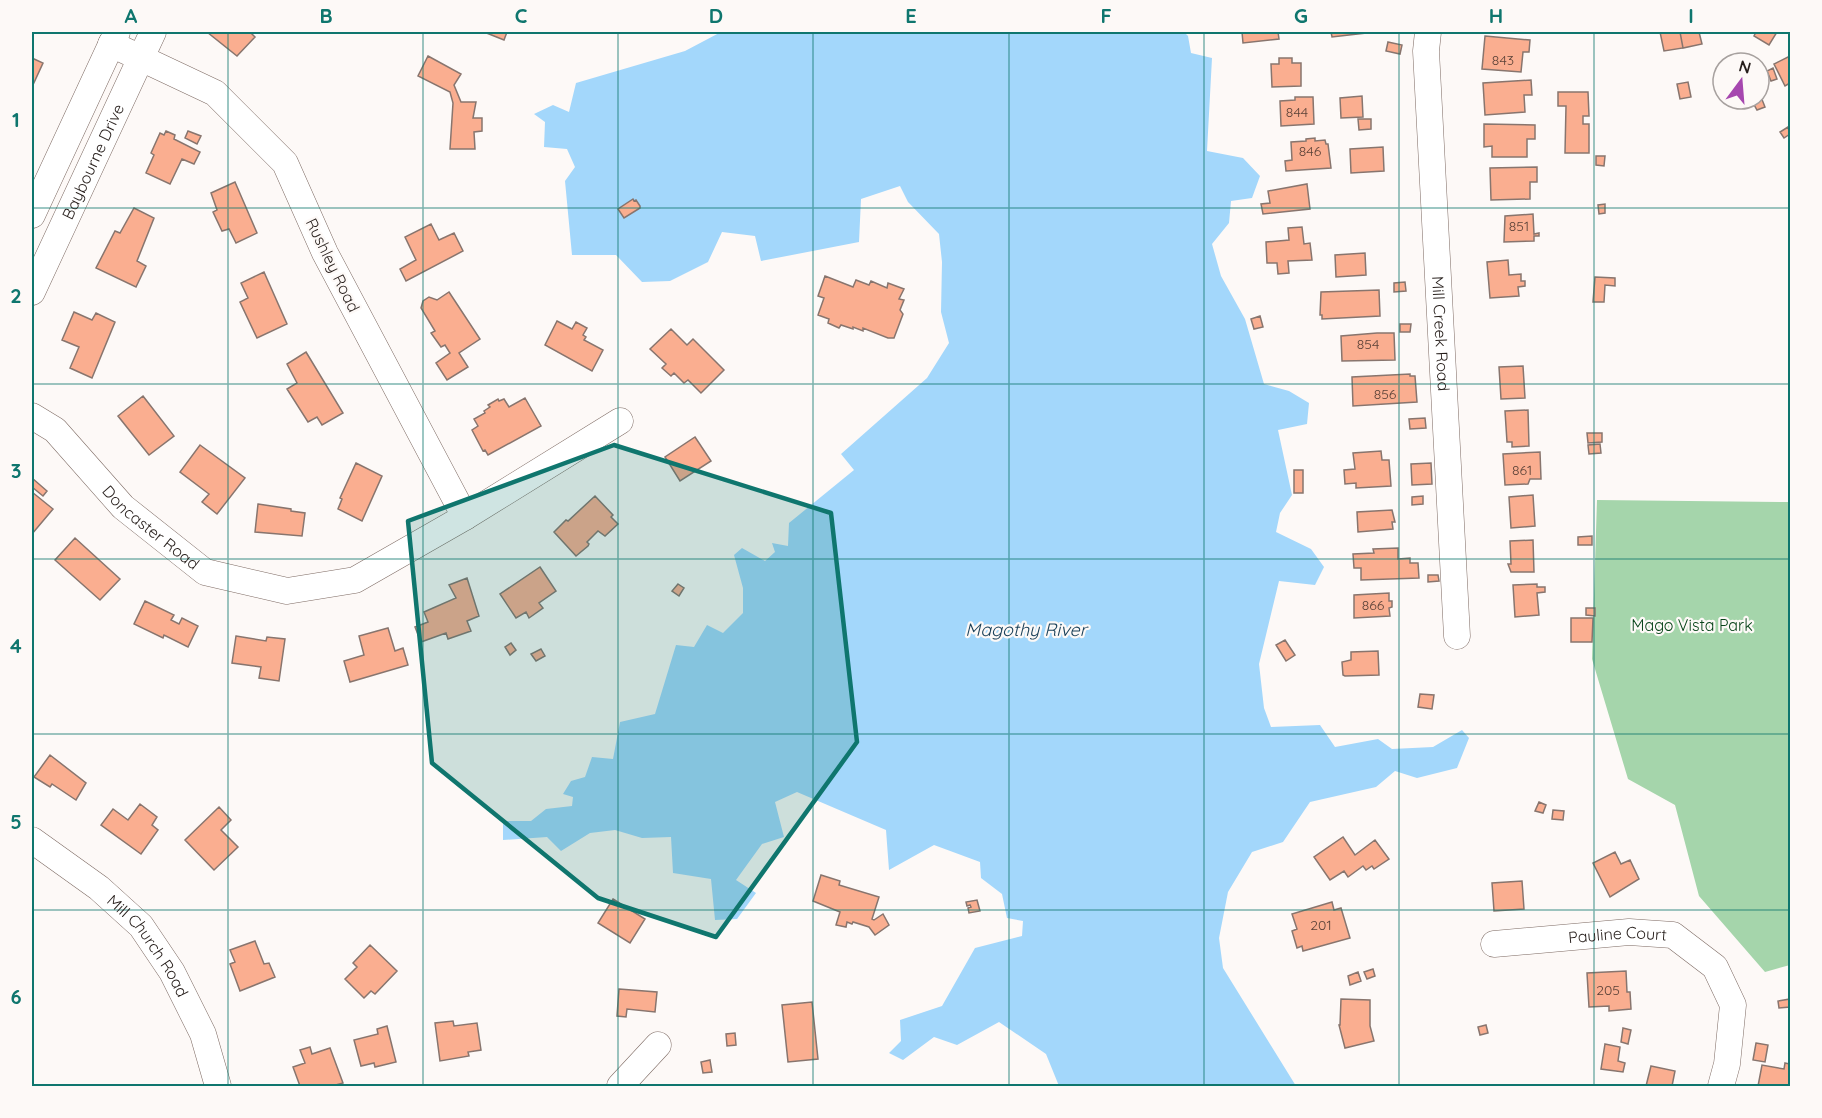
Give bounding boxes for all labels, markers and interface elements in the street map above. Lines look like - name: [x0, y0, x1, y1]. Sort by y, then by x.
- text: A: [125, 3, 138, 28]
- text: B: [319, 3, 333, 28]
- text: C: [515, 3, 528, 28]
- text: D: [709, 3, 723, 28]
- text: E: [905, 3, 917, 28]
- text: F: [1100, 3, 1112, 28]
- text: G: [1294, 3, 1308, 28]
- text: H: [1489, 3, 1503, 28]
- text: I: [1688, 3, 1694, 28]
- house number: 843: [1492, 51, 1514, 69]
- north arrow: [1711, 51, 1771, 111]
- text: N: [1737, 55, 1754, 78]
- street label: Baybourne Drive: [57, 101, 128, 222]
- house number: 844: [1286, 103, 1308, 121]
- text: 1: [12, 107, 20, 132]
- house number: 846: [1299, 142, 1322, 160]
- street label: Rushley Road: [302, 215, 364, 315]
- house number: 851: [1509, 217, 1529, 235]
- street label: Mill Creek Road: [1428, 275, 1454, 392]
- text: 2: [10, 283, 22, 308]
- house number: 854: [1357, 335, 1379, 353]
- house number: 856: [1374, 385, 1397, 403]
- text: 3: [11, 458, 21, 483]
- house number: 861: [1512, 461, 1532, 479]
- street label: Doncaster Road: [98, 481, 203, 574]
- house number: 866: [1362, 596, 1385, 614]
- park label: Mago Vista Park: [1631, 615, 1753, 635]
- water label: Magothy River: [965, 618, 1089, 641]
- text: 4: [10, 633, 22, 658]
- text: 5: [10, 809, 22, 834]
- street label: Mill Church Road: [103, 890, 193, 1000]
- house number: 201: [1310, 916, 1332, 934]
- street label: Pauline Court: [1567, 922, 1667, 947]
- house number: 205: [1596, 981, 1620, 999]
- text: 6: [10, 984, 22, 1009]

